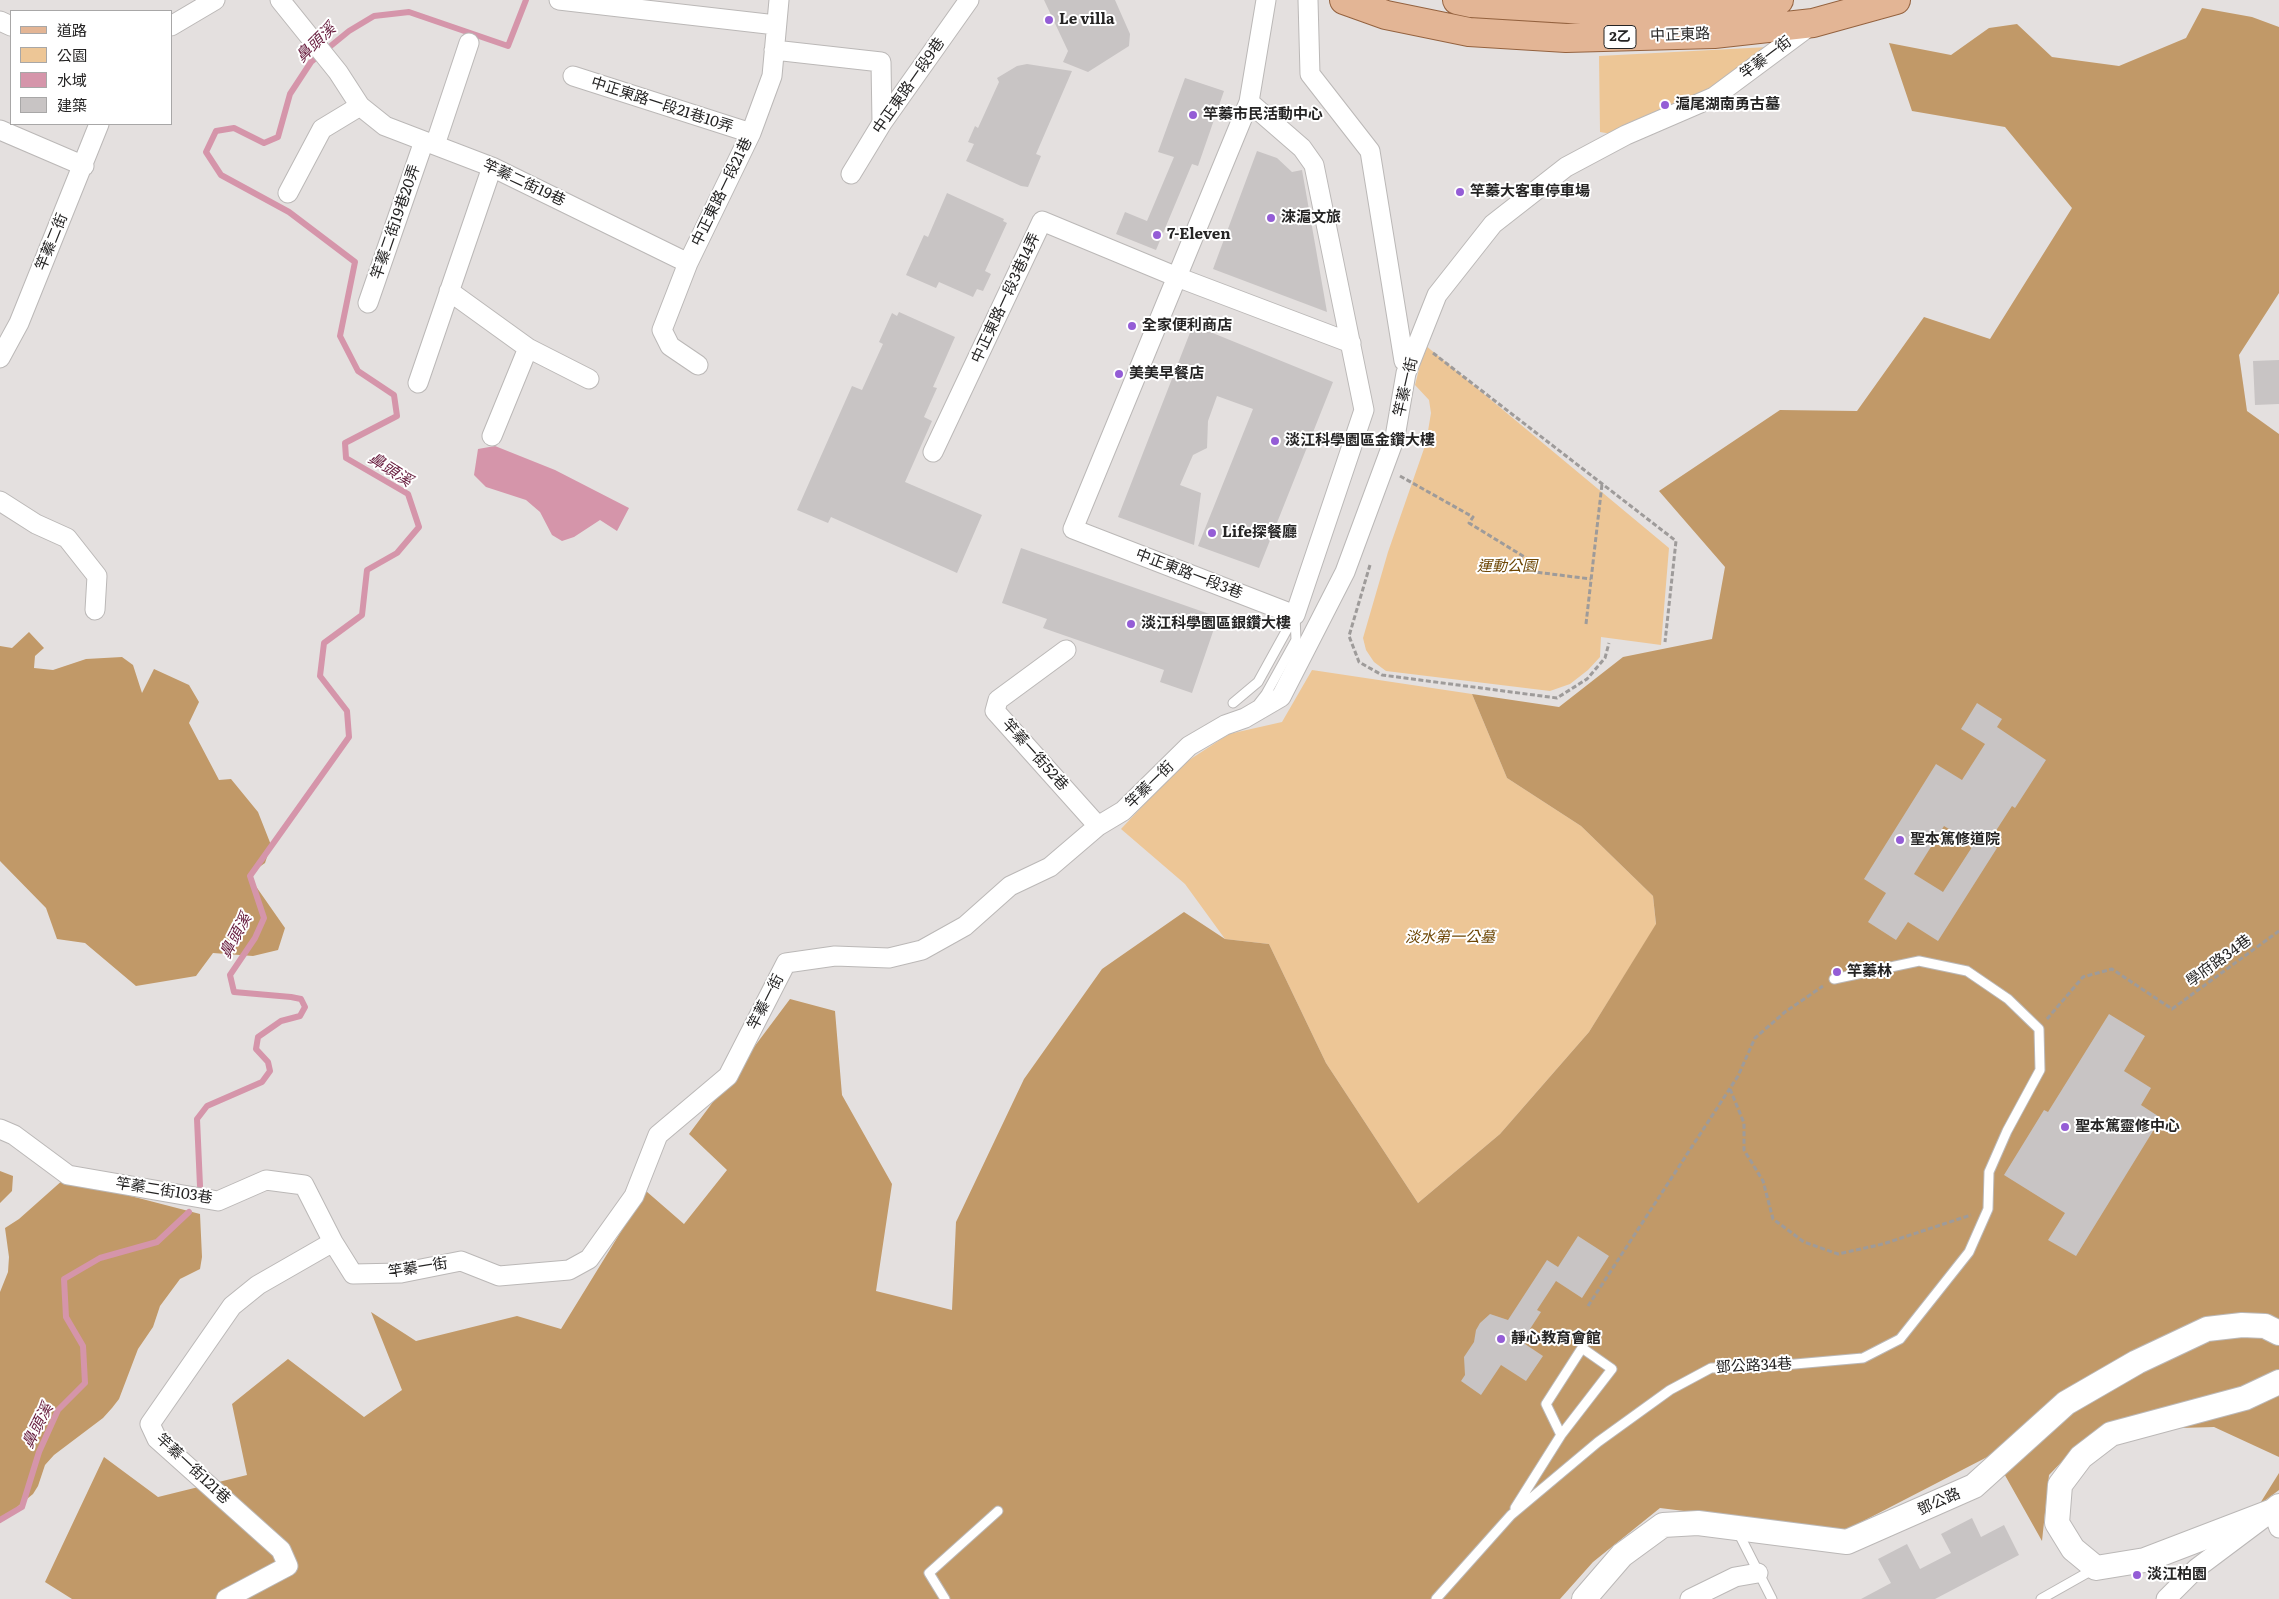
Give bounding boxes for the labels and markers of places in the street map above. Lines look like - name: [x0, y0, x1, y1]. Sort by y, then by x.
- place label: Le villa: [1059, 11, 1115, 29]
- marker: Le villa: [1043, 14, 1055, 26]
- place label: 滬尾湖南勇古墓: [1675, 96, 1780, 114]
- marker: 滬尾湖南勇古墓: [1659, 99, 1671, 111]
- place label: 竿蓁市民活動中心: [1203, 106, 1323, 124]
- marker: 竿蓁市民活動中心: [1187, 109, 1199, 121]
- place label: 竿蓁大客車停車場: [1470, 183, 1590, 201]
- marker: 竿蓁大客車停車場: [1454, 186, 1466, 198]
- place label: 淶滬文旅: [1281, 209, 1341, 227]
- marker: 淶滬文旅: [1265, 212, 1277, 224]
- place label: 7-Eleven: [1167, 226, 1231, 244]
- marker: 7-Eleven: [1151, 229, 1163, 241]
- place label: 全家便利商店: [1142, 317, 1232, 335]
- marker: 全家便利商店: [1126, 320, 1138, 332]
- place label: 美美早餐店: [1129, 365, 1204, 383]
- marker: 美美早餐店: [1113, 368, 1125, 380]
- place label: 淡江科學園區金鑽大樓: [1285, 432, 1435, 450]
- marker: 淡江科學園區金鑽大樓: [1269, 435, 1281, 447]
- place label: Life探餐廳: [1222, 524, 1297, 542]
- marker: Life探餐廳: [1206, 527, 1218, 539]
- place label: 淡江科學園區銀鑽大樓: [1141, 615, 1291, 633]
- marker: 淡江科學園區銀鑽大樓: [1125, 618, 1137, 630]
- place label: 聖本篤修道院: [1910, 831, 2000, 849]
- marker: 聖本篤修道院: [1894, 834, 1906, 846]
- place label: 竿蓁林: [1847, 963, 1892, 981]
- marker: 竿蓁林: [1831, 966, 1843, 978]
- place label: 聖本篤靈修中心: [2075, 1118, 2180, 1136]
- marker: 聖本篤靈修中心: [2059, 1121, 2071, 1133]
- place label: 靜心教育會館: [1511, 1330, 1601, 1348]
- marker: 靜心教育會館: [1495, 1333, 1507, 1345]
- place label: 淡江柏園: [2147, 1566, 2207, 1584]
- marker: 淡江柏園: [2131, 1569, 2143, 1581]

